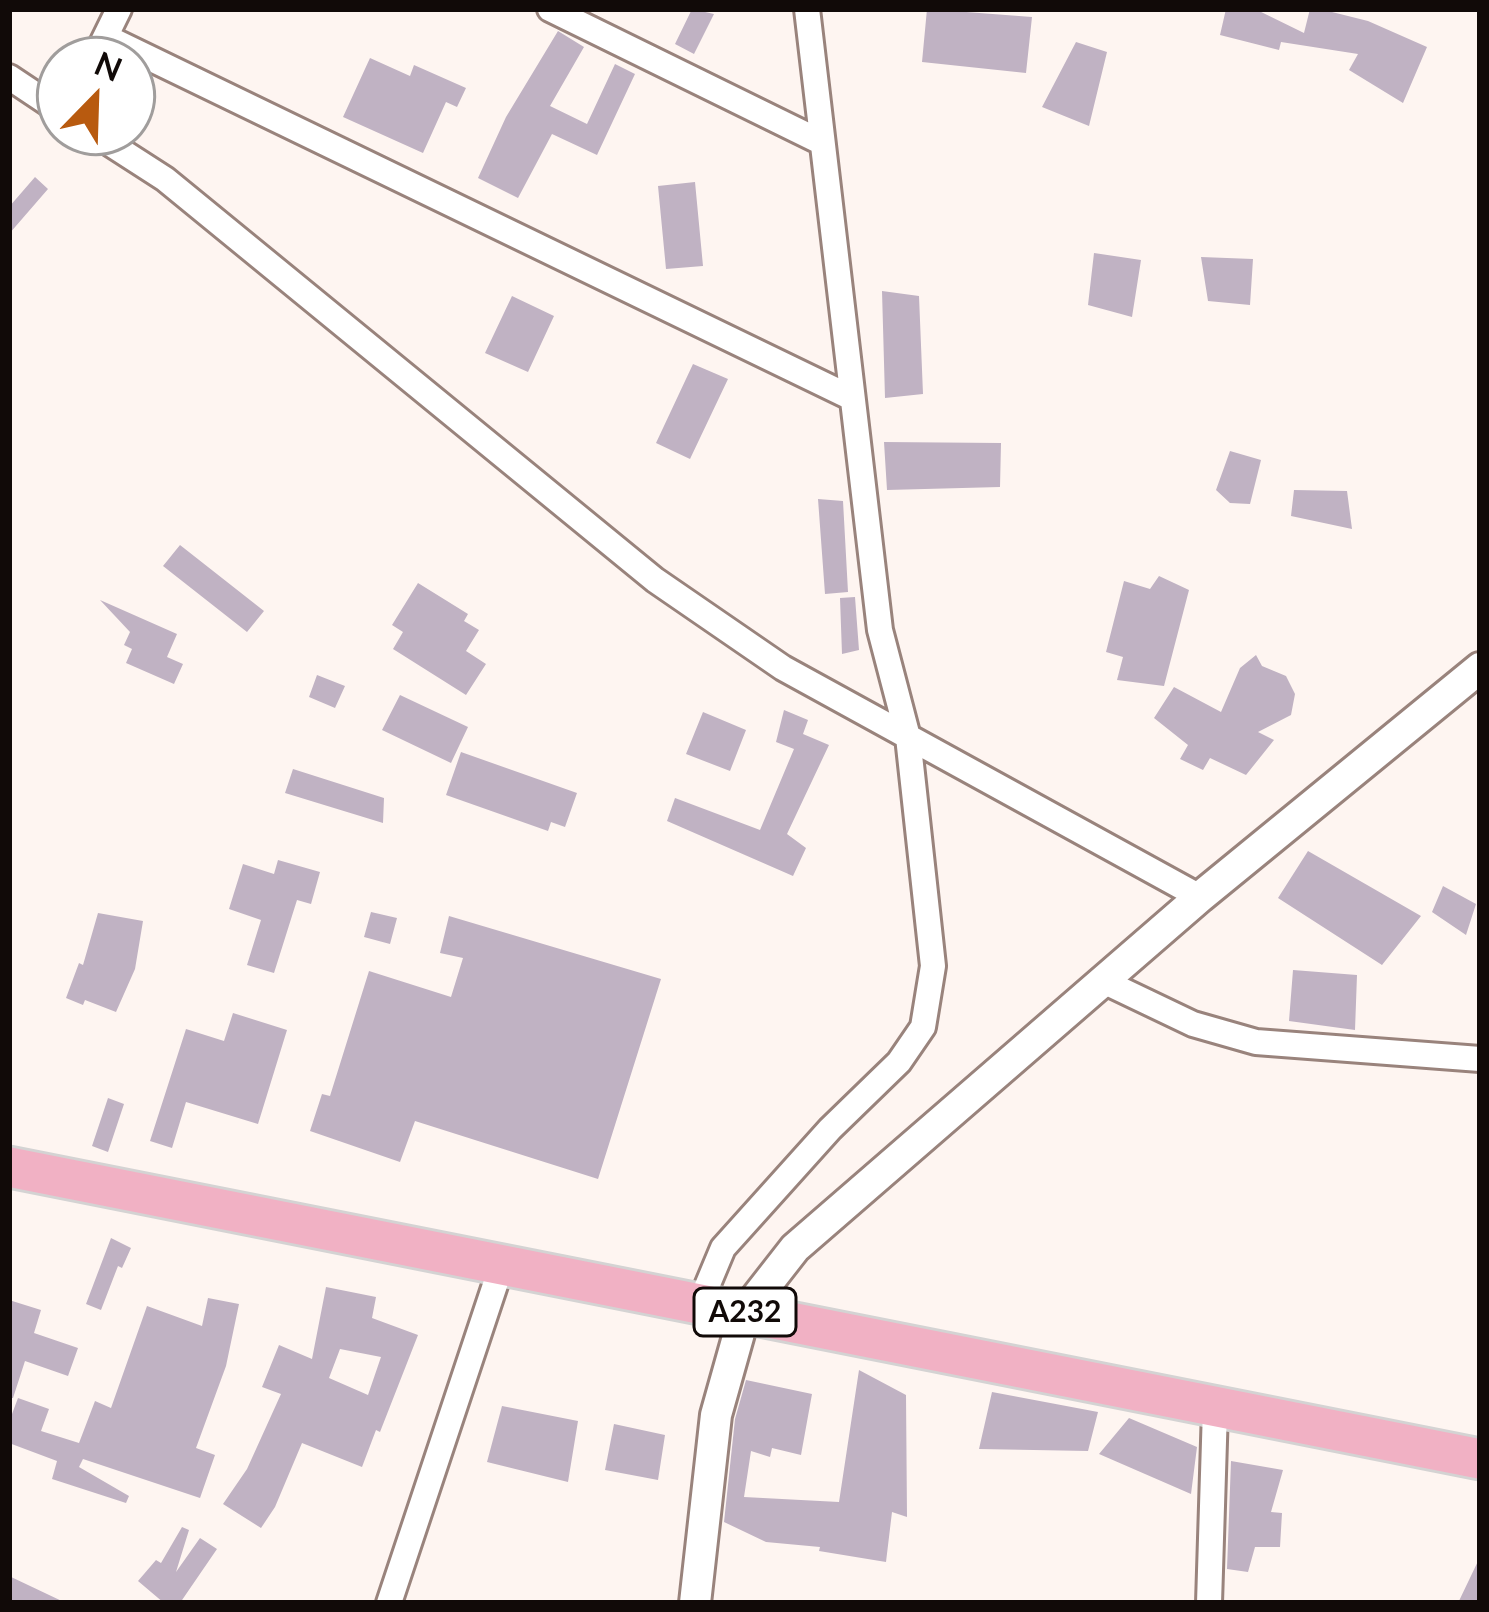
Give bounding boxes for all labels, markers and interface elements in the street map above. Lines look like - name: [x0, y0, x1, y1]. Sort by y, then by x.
- north arrow: [36, 36, 156, 156]
- text: N: [89, 42, 128, 89]
- road number: A232: [694, 1288, 796, 1336]

